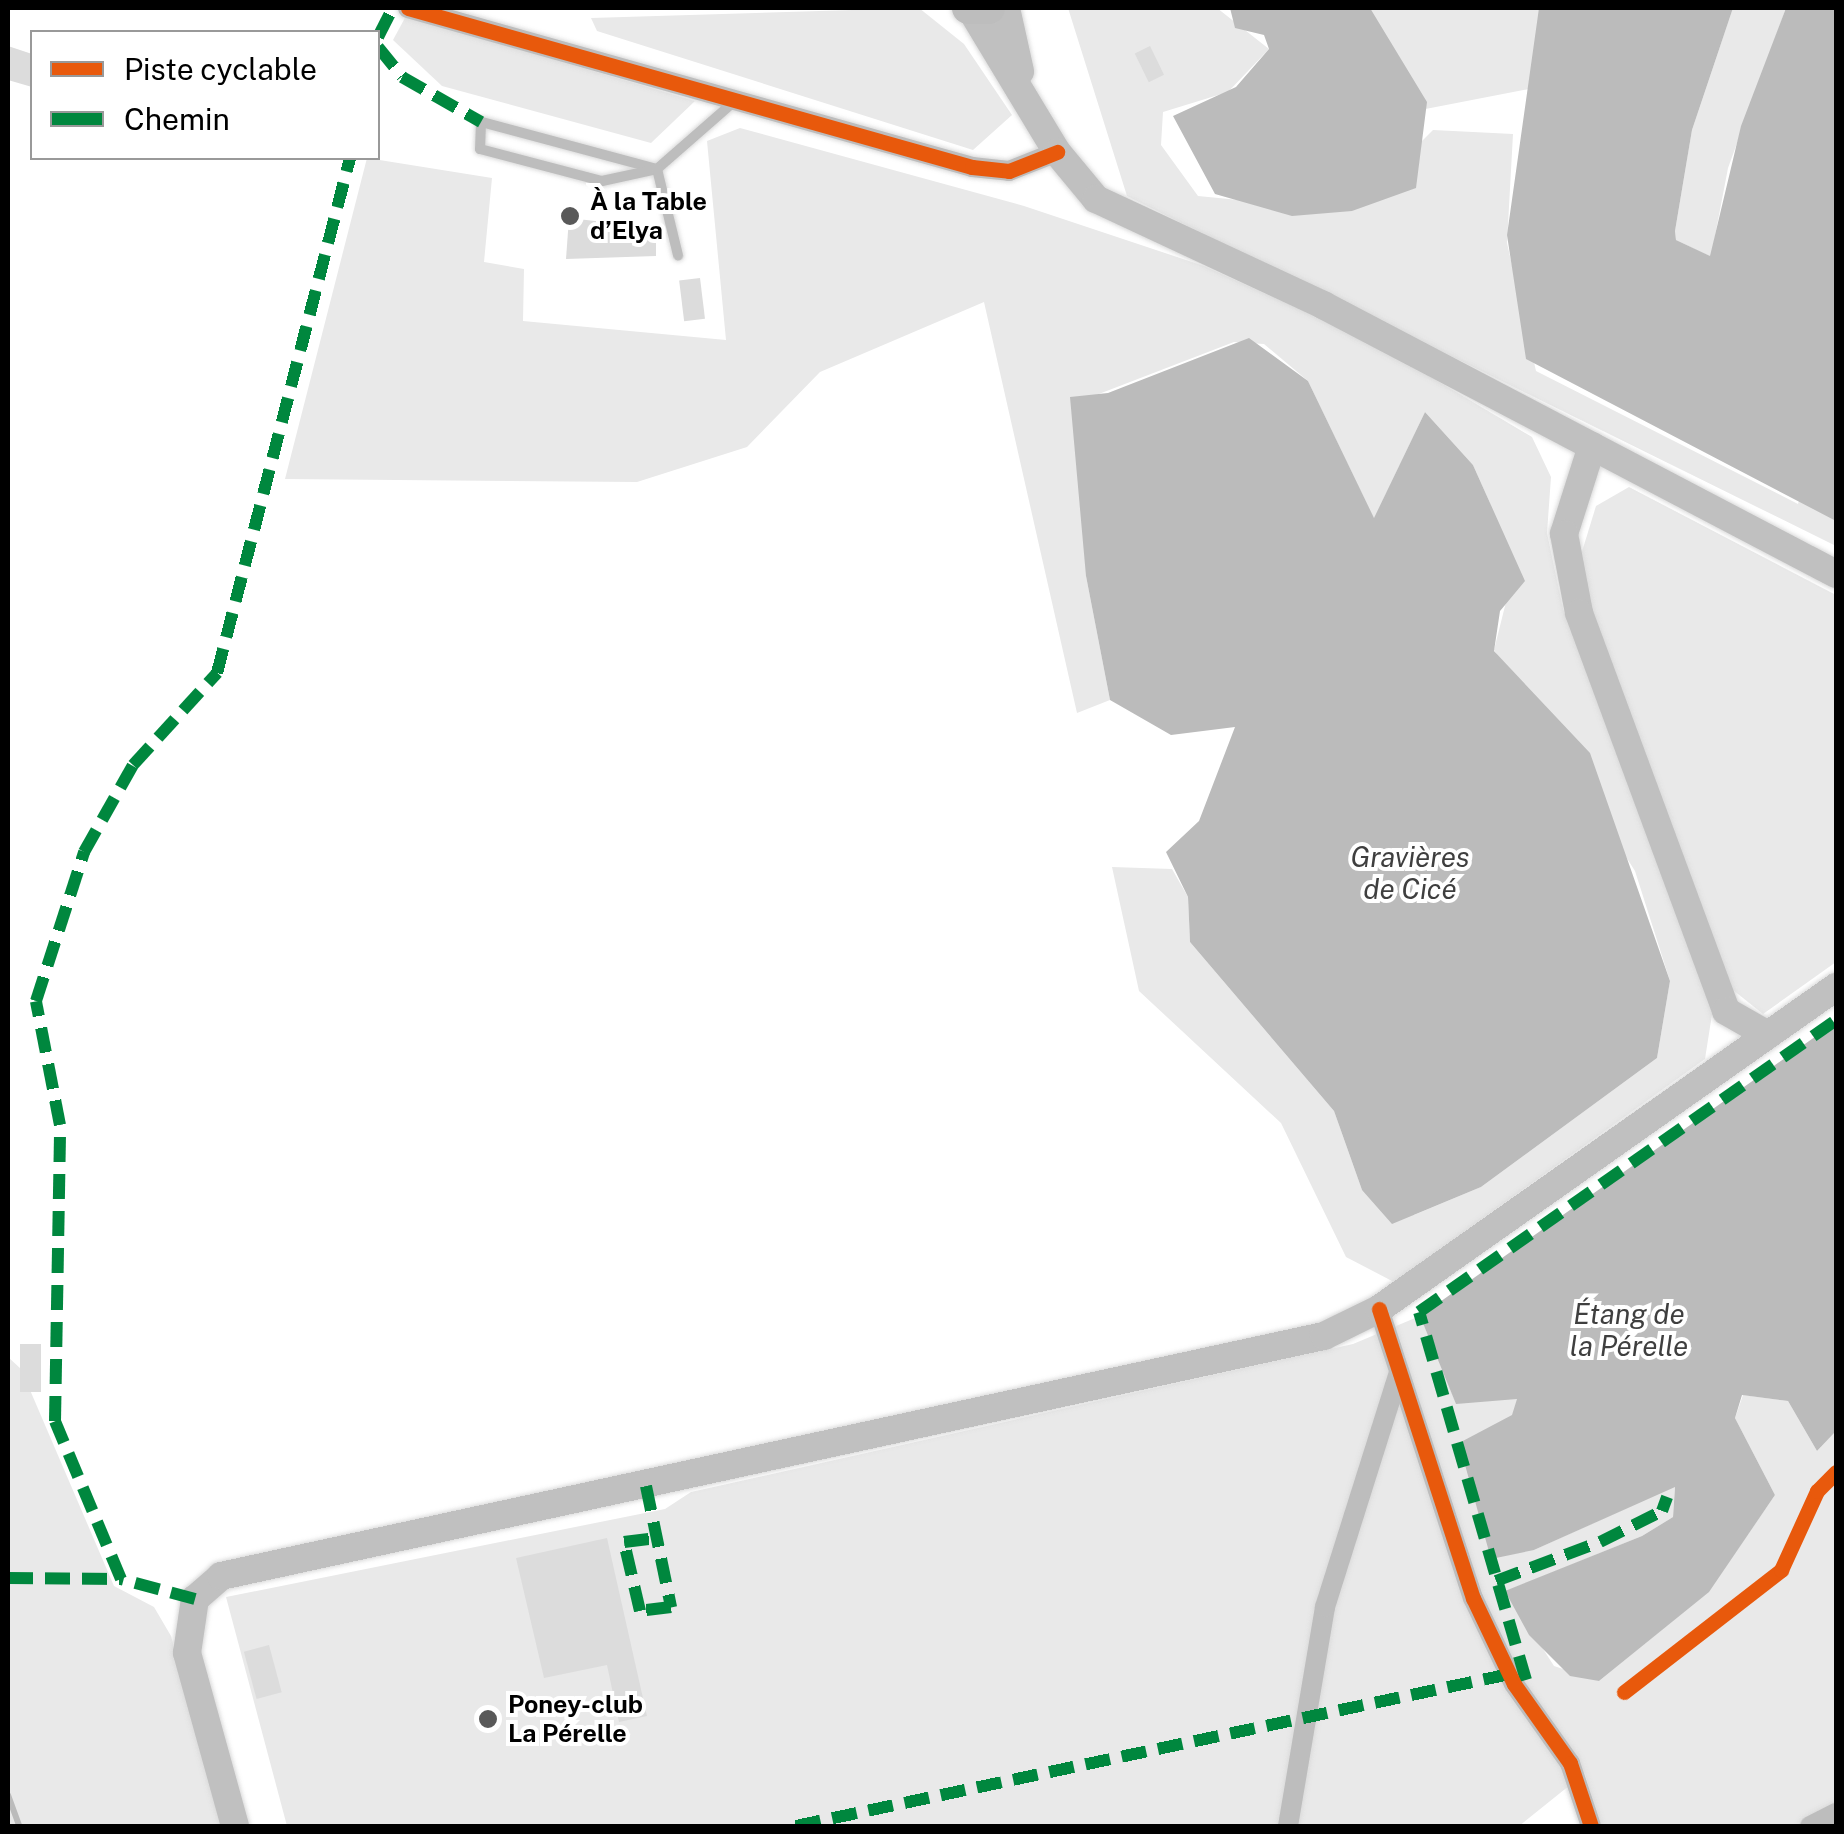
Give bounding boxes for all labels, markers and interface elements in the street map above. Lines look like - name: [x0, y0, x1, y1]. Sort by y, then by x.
- legend: [30, 30, 380, 160]
- text: Piste cyclable: [124, 51, 317, 87]
- text: Chemin: [124, 101, 230, 137]
- place label: À la Table d’Elya: [590, 187, 707, 246]
- marker: À la Table d’Elya: [559, 205, 581, 227]
- water label: Gravières de Cicé: [1350, 840, 1470, 906]
- water label: Étang de la Pérelle: [1570, 1297, 1688, 1363]
- place label: Poney-club La Pérelle: [508, 1690, 643, 1749]
- marker: Poney-club La Pérelle: [477, 1708, 499, 1730]

